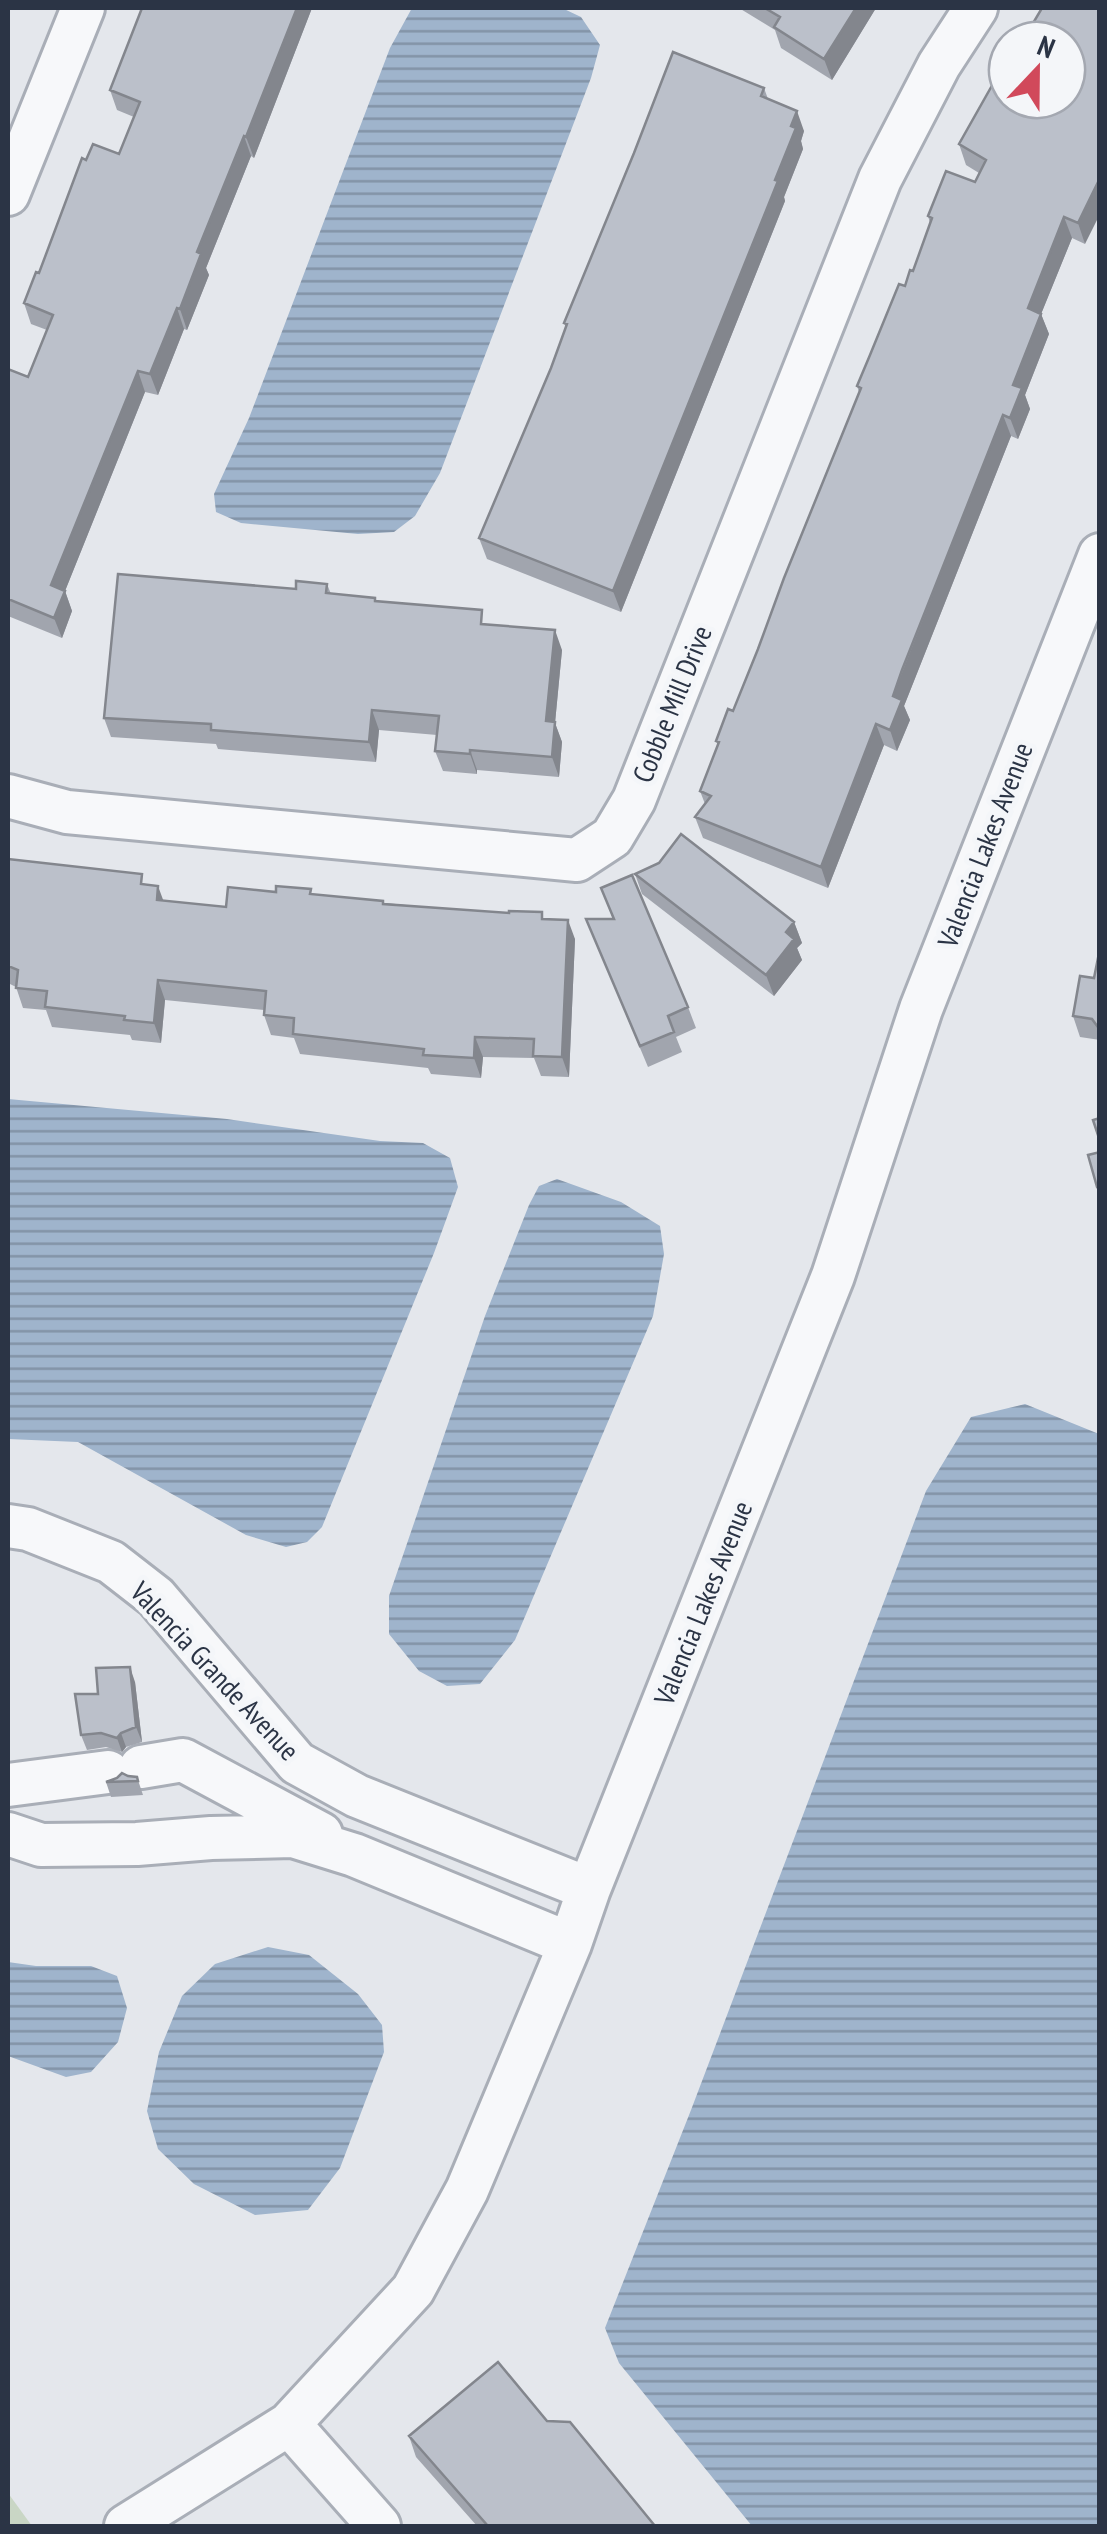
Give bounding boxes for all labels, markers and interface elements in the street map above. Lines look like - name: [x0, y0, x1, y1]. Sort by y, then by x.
- north arrow: [987, 20, 1087, 120]
- text: N: [1033, 26, 1060, 66]
- street label: Cobble Mill Drive: [623, 620, 720, 788]
- street label: Valencia Lakes Avenue: [928, 737, 1041, 953]
- street label: Valencia Lakes Avenue: [644, 1495, 760, 1711]
- street label: Valencia Grande Avenue: [122, 1573, 308, 1768]

